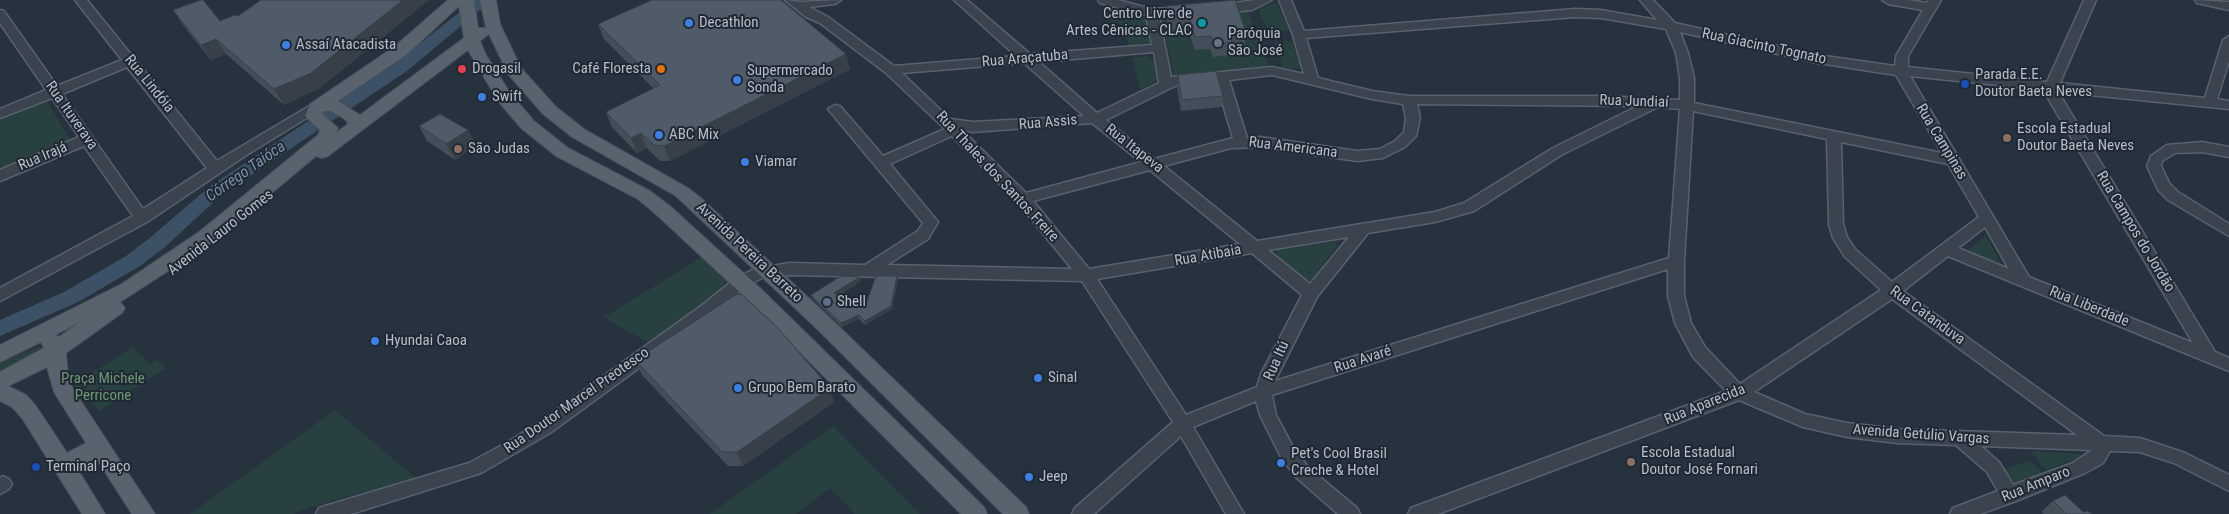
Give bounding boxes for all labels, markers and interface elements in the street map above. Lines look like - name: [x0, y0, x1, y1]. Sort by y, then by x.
- place label: Centro Livre de Artes Cênicas - CLAC: [1066, 5, 1192, 40]
- place label: Decathlon: [699, 14, 759, 32]
- marker: Decathlon: [683, 17, 695, 29]
- marker: Centro Livre de Artes Cênicas - CLAC: [1196, 17, 1208, 29]
- place label: Paróquia São José: [1228, 25, 1283, 60]
- street label: Rua Giacinto Tognato: [1700, 25, 1828, 69]
- place label: Assaí Atacadista: [296, 36, 396, 54]
- marker: Paróquia São José: [1212, 37, 1224, 49]
- marker: Assaí Atacadista: [280, 39, 292, 51]
- street label: Rua Araçatuba: [981, 46, 1069, 72]
- street label: Rua Lindóia: [120, 51, 178, 117]
- place label: Drogasil: [472, 60, 521, 78]
- place label: Café Floresta: [572, 60, 651, 78]
- place label: Supermercado Sonda: [747, 62, 833, 97]
- marker: Drogasil: [456, 63, 468, 75]
- marker: Café Floresta: [655, 63, 667, 75]
- place label: Parada E.E. Doutor Baeta Neves: [1975, 66, 2092, 101]
- marker: Supermercado Sonda: [731, 74, 743, 86]
- street label: Rua Ituverava: [41, 78, 101, 154]
- marker: Parada E.E. Doutor Baeta Neves: [1959, 78, 1971, 90]
- place label: Swift: [492, 88, 522, 106]
- marker: Swift: [476, 91, 488, 103]
- street label: Rua Jundiaí: [1599, 92, 1669, 112]
- street label: Rua Campinas: [1911, 101, 1971, 183]
- street label: Rua Thales dos Santos Freire: [932, 108, 1062, 246]
- street label: Rua Assis: [1018, 111, 1078, 135]
- place label: Escola Estadual Doutor Baeta Neves: [2017, 120, 2134, 155]
- street label: Rua Itapeva: [1101, 121, 1167, 177]
- place label: ABC Mix: [669, 126, 719, 144]
- marker: ABC Mix: [653, 129, 665, 141]
- marker: Escola Estadual Doutor Baeta Neves: [2001, 132, 2013, 144]
- street label: Rua Americana: [1248, 134, 1338, 162]
- water label: Córrego Taióca: [202, 138, 290, 206]
- street label: Rua Irajá: [16, 139, 70, 175]
- place label: São Judas: [468, 140, 530, 158]
- marker: São Judas: [452, 143, 464, 155]
- place label: Viamar: [755, 153, 797, 171]
- marker: Viamar: [739, 156, 751, 168]
- street label: Rua Campos do Jordão: [2092, 168, 2178, 296]
- street label: Avenida Lauro Gomes: [165, 186, 277, 280]
- street label: Avenida Pereira Barreto: [692, 199, 806, 307]
- street label: Rua Atibaia: [1173, 241, 1243, 271]
- street label: Rua Catanduva: [1886, 283, 1968, 349]
- street label: Rua Liberdade: [2047, 283, 2131, 331]
- place label: Shell: [837, 293, 866, 311]
- marker: Shell: [821, 296, 833, 308]
- place label: Hyundai Caoa: [385, 332, 467, 350]
- marker: Hyundai Caoa: [369, 335, 381, 347]
- street label: Rua Itú: [1260, 338, 1294, 384]
- street label: Rua Avaré: [1332, 342, 1394, 378]
- street label: Rua Doutor Marcel Preotesco: [501, 344, 653, 458]
- place label: Sinal: [1048, 369, 1077, 387]
- park label: Praça Michele Perricone: [61, 370, 145, 405]
- marker: Sinal: [1032, 372, 1044, 384]
- place label: Grupo Bem Barato: [748, 379, 856, 397]
- street label: Rua Aparecida: [1662, 381, 1748, 429]
- marker: Grupo Bem Barato: [732, 382, 744, 394]
- street label: Avenida Getúlio Vargas: [1852, 421, 1990, 449]
- place label: Escola Estadual Doutor José Fornari: [1641, 444, 1758, 479]
- place label: Pet's Cool Brasil Creche & Hotel: [1291, 445, 1387, 480]
- marker: Escola Estadual Doutor José Fornari: [1625, 456, 1637, 468]
- marker: Pet's Cool Brasil Creche & Hotel: [1275, 457, 1287, 469]
- place label: Terminal Paço: [46, 458, 131, 476]
- marker: Terminal Paço: [30, 461, 42, 473]
- street label: Rua Amparo: [1999, 463, 2073, 507]
- place label: Jeep: [1039, 468, 1068, 486]
- marker: Jeep: [1023, 471, 1035, 483]

